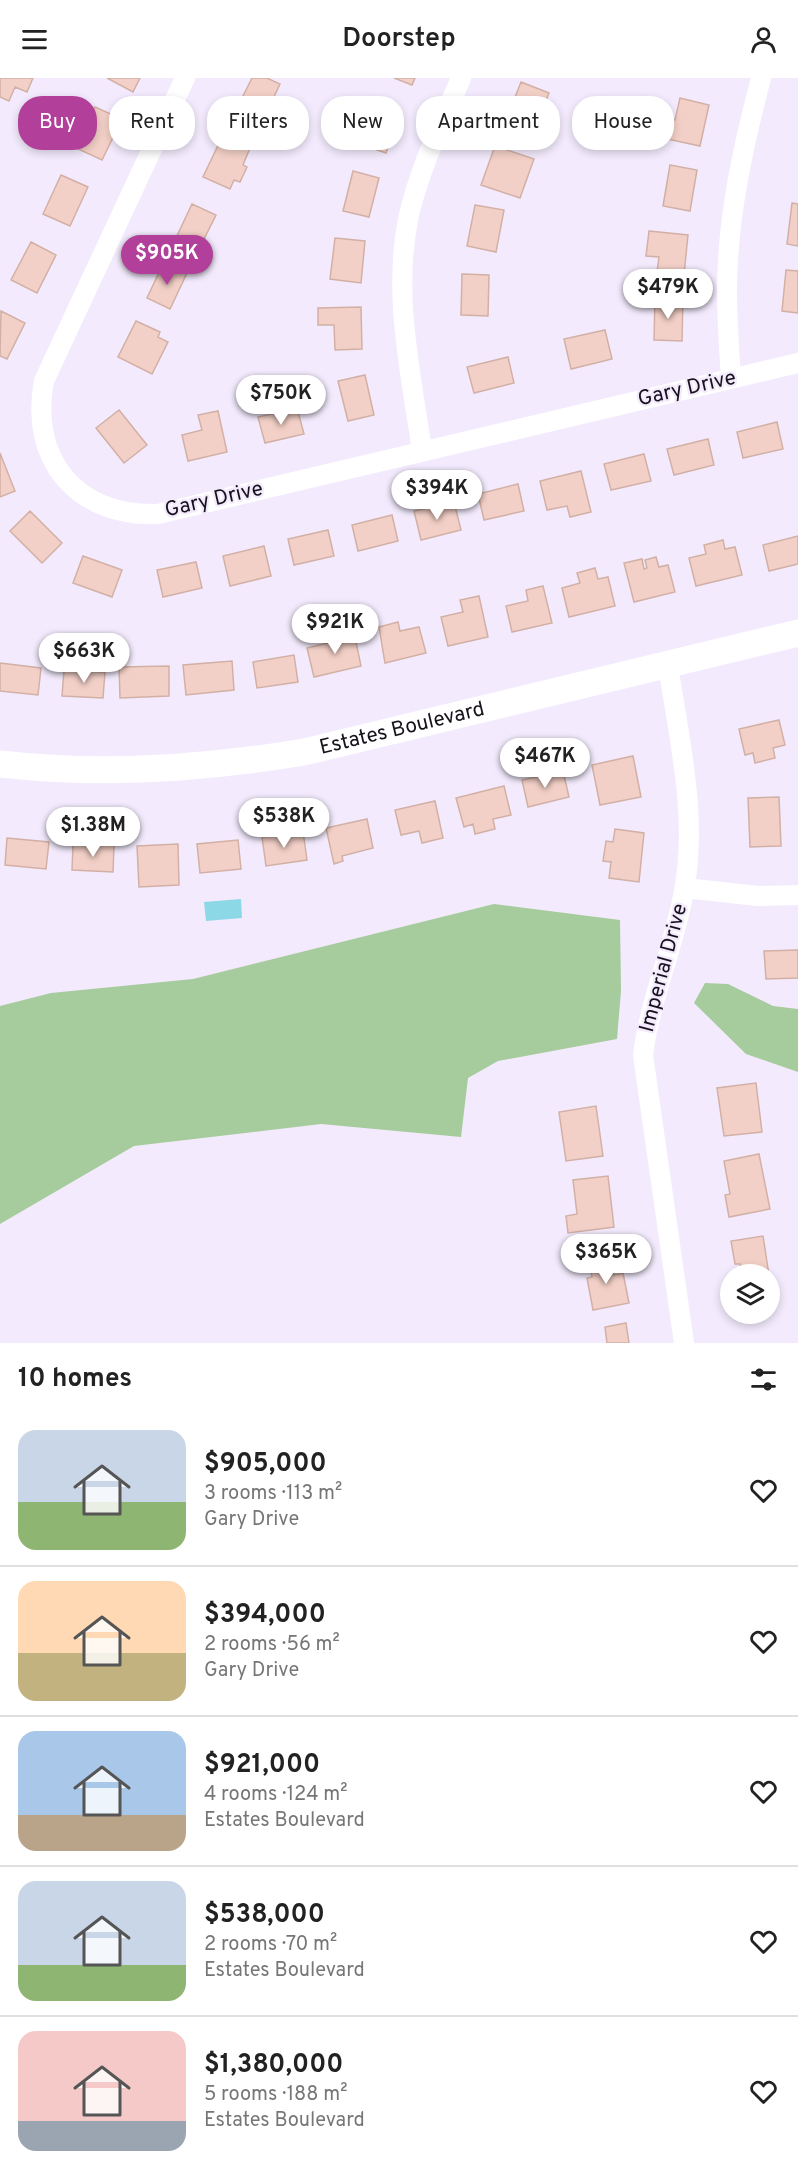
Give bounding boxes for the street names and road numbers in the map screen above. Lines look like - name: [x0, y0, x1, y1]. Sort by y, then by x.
- street label: Gary Drive: [635, 365, 739, 413]
- street label: Gary Drive: [162, 476, 266, 524]
- street label: Estates Boulevard: [317, 695, 487, 761]
- street label: Imperial Drive: [634, 901, 694, 1035]

